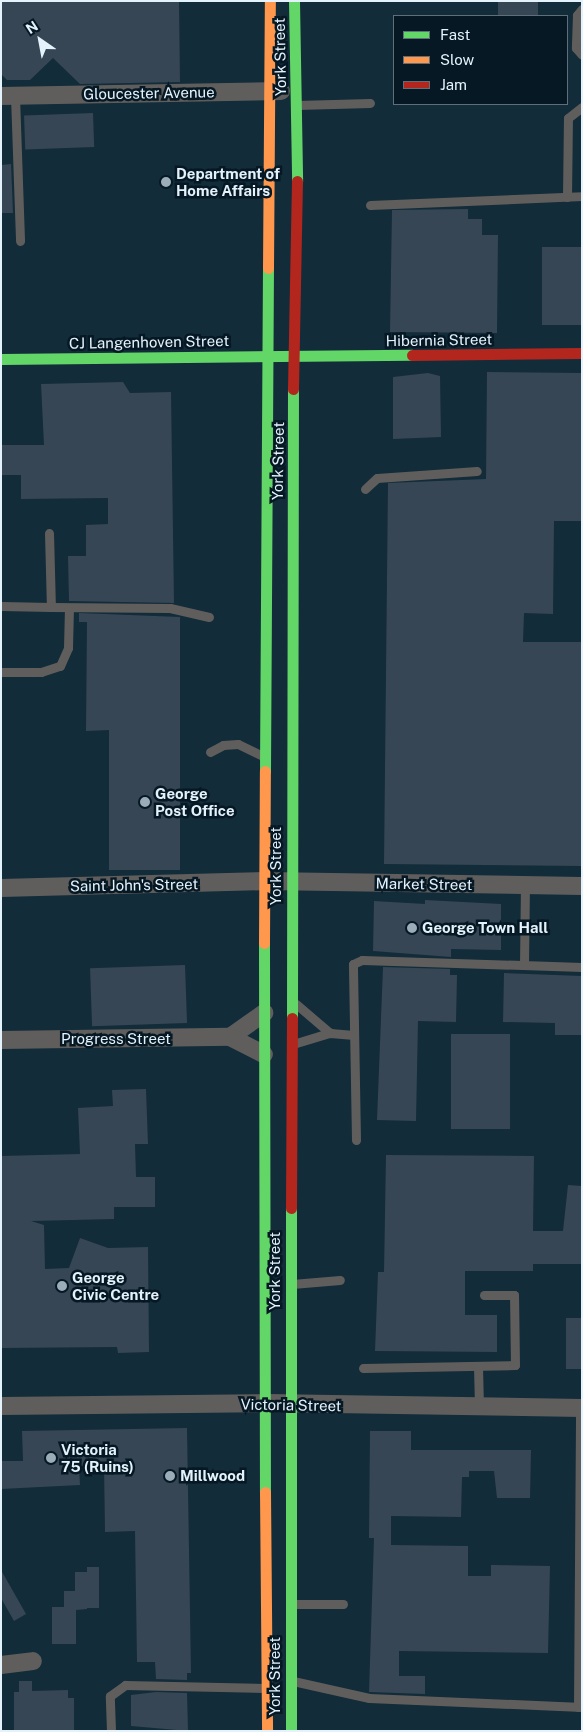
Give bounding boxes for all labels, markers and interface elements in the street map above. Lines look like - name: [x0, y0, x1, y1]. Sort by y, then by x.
- north arrow: [15, 15, 65, 65]
- legend: [393, 15, 568, 105]
- text: N: [23, 18, 41, 37]
- street label: York Street: [270, 18, 290, 96]
- text: Fast: [440, 26, 470, 43]
- text: Slow: [440, 51, 474, 68]
- text: Jam: [440, 76, 467, 93]
- street label: Gloucester Avenue: [83, 83, 215, 103]
- place label: Department of Home Affairs: [176, 164, 280, 199]
- marker: Department of Home Affairs: [160, 176, 172, 188]
- street label: Hibernia Street: [385, 330, 493, 350]
- street label: CJ Langenhoven Street: [69, 332, 229, 352]
- street label: York Street: [268, 422, 288, 500]
- place label: George Post Office: [155, 784, 235, 819]
- marker: George Post Office: [139, 796, 151, 808]
- street label: York Street: [267, 827, 285, 905]
- street label: Market Street: [375, 874, 473, 894]
- street label: Saint John's Street: [70, 875, 198, 895]
- place label: George Town Hall: [422, 919, 548, 937]
- marker: George Town Hall: [406, 922, 418, 934]
- street label: Progress Street: [61, 1030, 171, 1048]
- street label: York Street: [266, 1232, 284, 1310]
- place label: George Civic Centre: [72, 1268, 159, 1303]
- marker: George Civic Centre: [56, 1280, 68, 1292]
- street label: Victoria Street: [240, 1395, 342, 1415]
- place label: Victoria 75 (Ruins): [61, 1440, 134, 1475]
- marker: Victoria 75 (Ruins): [45, 1452, 57, 1464]
- place label: Millwood: [180, 1467, 245, 1485]
- marker: Millwood: [164, 1470, 176, 1482]
- street label: York Street: [266, 1637, 284, 1715]

